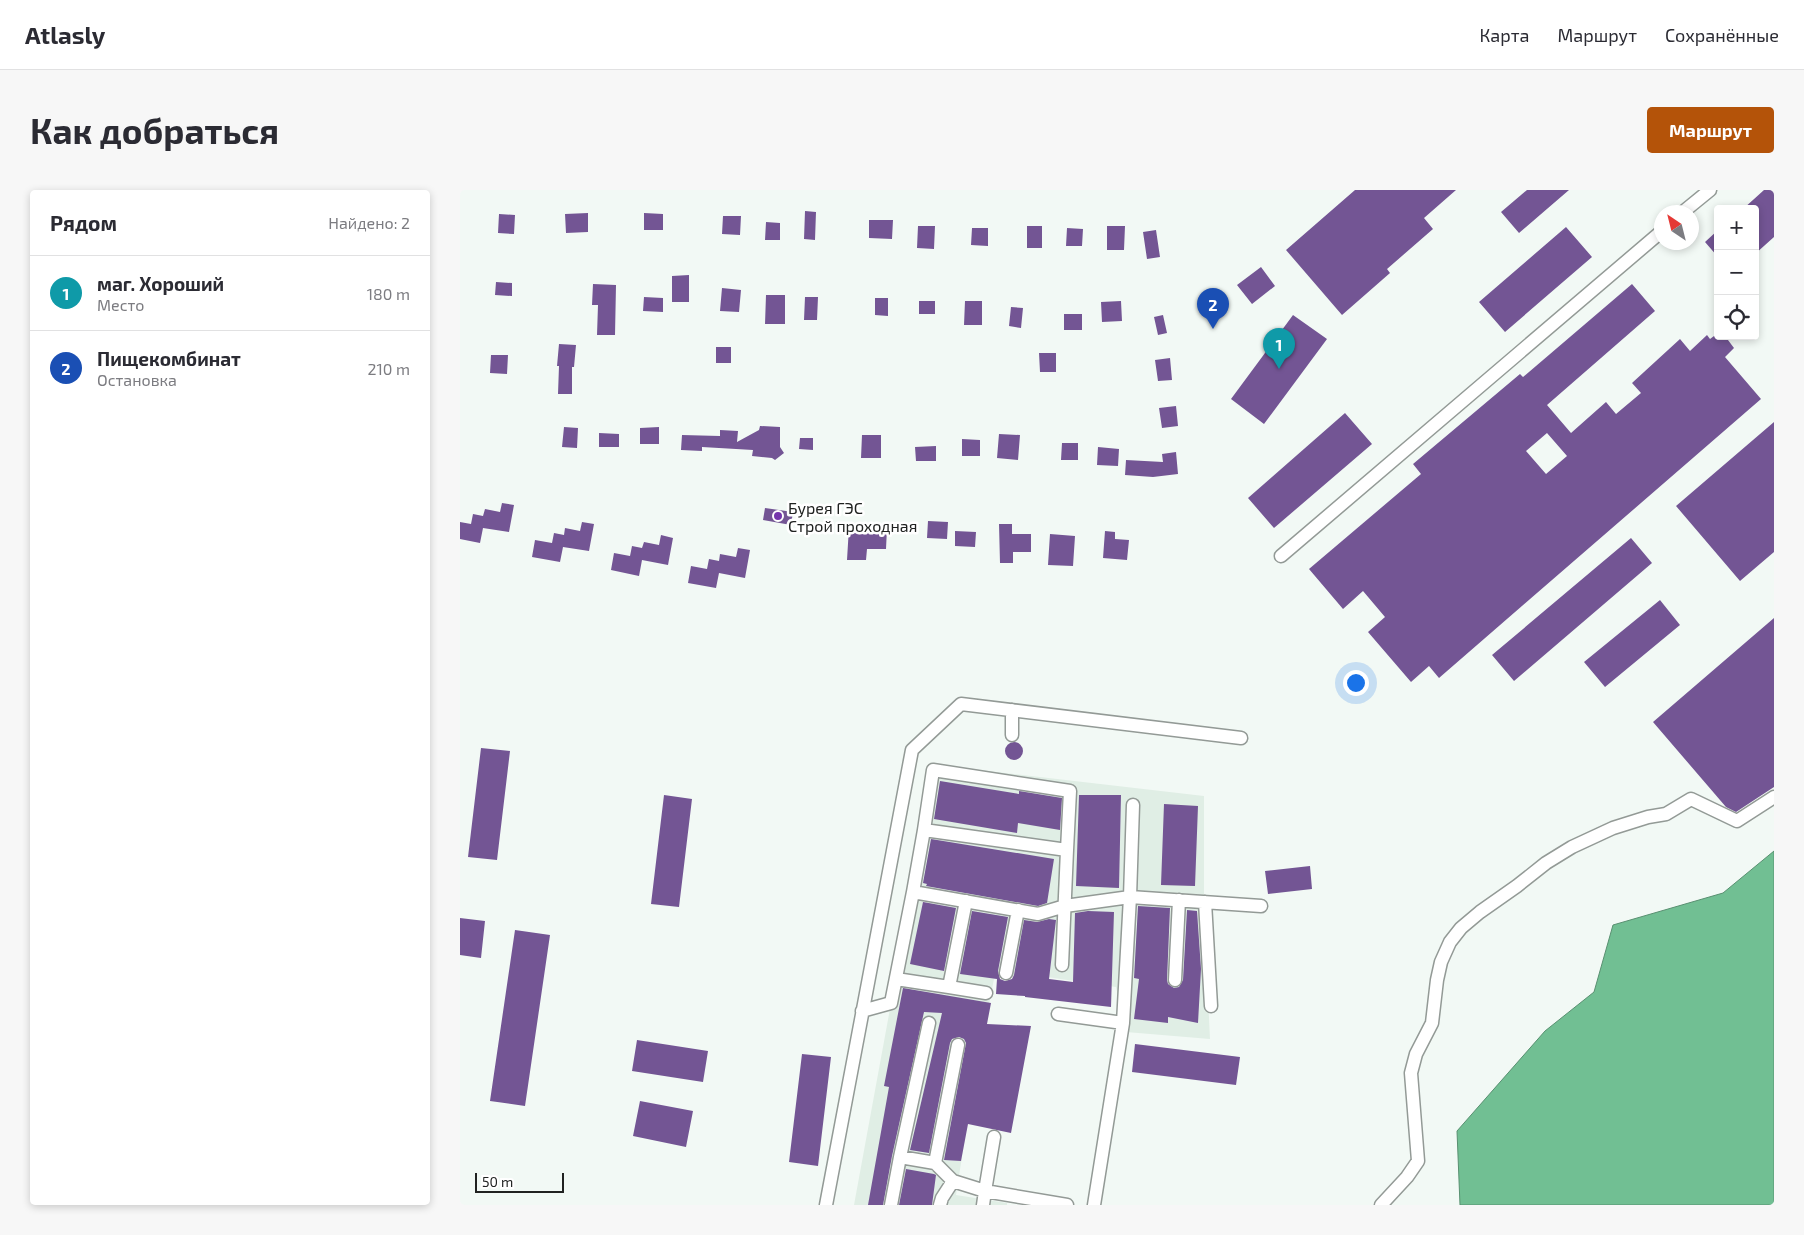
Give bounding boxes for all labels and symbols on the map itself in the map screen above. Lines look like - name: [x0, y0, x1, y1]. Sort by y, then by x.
- north arrow: [1654, 205, 1699, 250]
- pin: 2: [1197, 288, 1229, 329]
- pin: 1: [1263, 328, 1295, 369]
- place label: Бурея ГЭС Строй проходная: [788, 498, 917, 535]
- marker: Бурея ГЭС Строй проходная: [772, 510, 784, 522]
- your location: [1343, 670, 1369, 696]
- scale bar: [475, 1170, 564, 1193]

